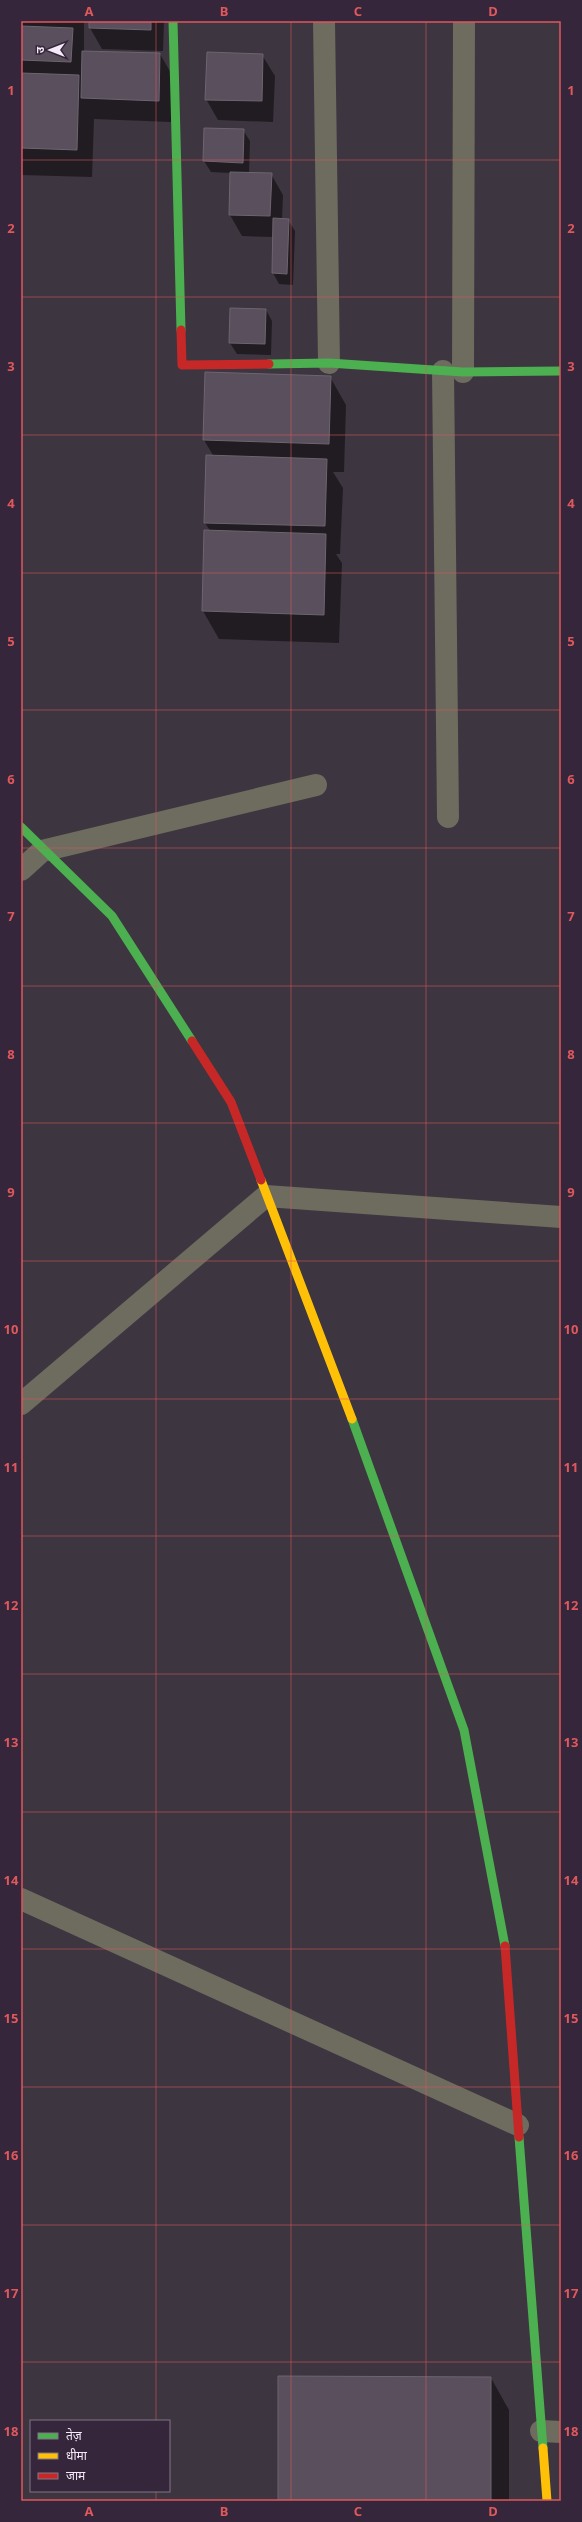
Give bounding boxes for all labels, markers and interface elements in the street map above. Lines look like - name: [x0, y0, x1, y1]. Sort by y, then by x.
- text: A: [85, 2, 94, 20]
- text: B: [220, 2, 228, 20]
- text: C: [354, 2, 362, 20]
- text: D: [488, 2, 498, 20]
- north arrow: [30, 30, 70, 70]
- text: उ: [32, 46, 47, 53]
- text: 1: [7, 81, 15, 99]
- text: 1: [567, 81, 575, 99]
- text: 2: [7, 219, 15, 237]
- text: 2: [567, 219, 575, 237]
- text: 3: [7, 357, 15, 375]
- text: 3: [567, 357, 575, 375]
- text: 4: [7, 494, 15, 512]
- text: 4: [567, 494, 575, 512]
- text: 5: [7, 632, 15, 650]
- text: 5: [567, 632, 575, 650]
- text: 6: [7, 770, 15, 788]
- text: 6: [567, 770, 575, 788]
- text: 7: [7, 907, 15, 925]
- text: 7: [567, 907, 575, 925]
- text: 8: [7, 1045, 15, 1063]
- text: 8: [567, 1045, 575, 1063]
- text: 9: [7, 1183, 15, 1201]
- text: 9: [567, 1183, 575, 1201]
- text: 10: [4, 1320, 18, 1338]
- text: 10: [564, 1320, 578, 1338]
- text: 11: [4, 1458, 18, 1476]
- text: 11: [564, 1458, 578, 1476]
- text: 12: [4, 1596, 18, 1614]
- text: 12: [564, 1596, 578, 1614]
- text: 13: [4, 1733, 18, 1751]
- text: 13: [564, 1733, 578, 1751]
- text: 14: [4, 1871, 19, 1889]
- text: 14: [564, 1871, 579, 1889]
- text: 15: [4, 2009, 18, 2027]
- text: 15: [564, 2009, 578, 2027]
- text: 16: [4, 2146, 18, 2164]
- text: 16: [564, 2146, 578, 2164]
- text: 17: [4, 2284, 18, 2302]
- text: 17: [564, 2284, 578, 2302]
- legend: [30, 2420, 170, 2492]
- text: 18: [4, 2422, 18, 2440]
- text: 18: [564, 2422, 578, 2440]
- text: तेज़: [66, 2427, 83, 2444]
- text: धीमा: [66, 2447, 88, 2464]
- text: जाम: [66, 2467, 86, 2484]
- text: A: [85, 2502, 94, 2520]
- text: B: [220, 2502, 228, 2520]
- text: C: [354, 2502, 362, 2520]
- text: D: [488, 2502, 498, 2520]

